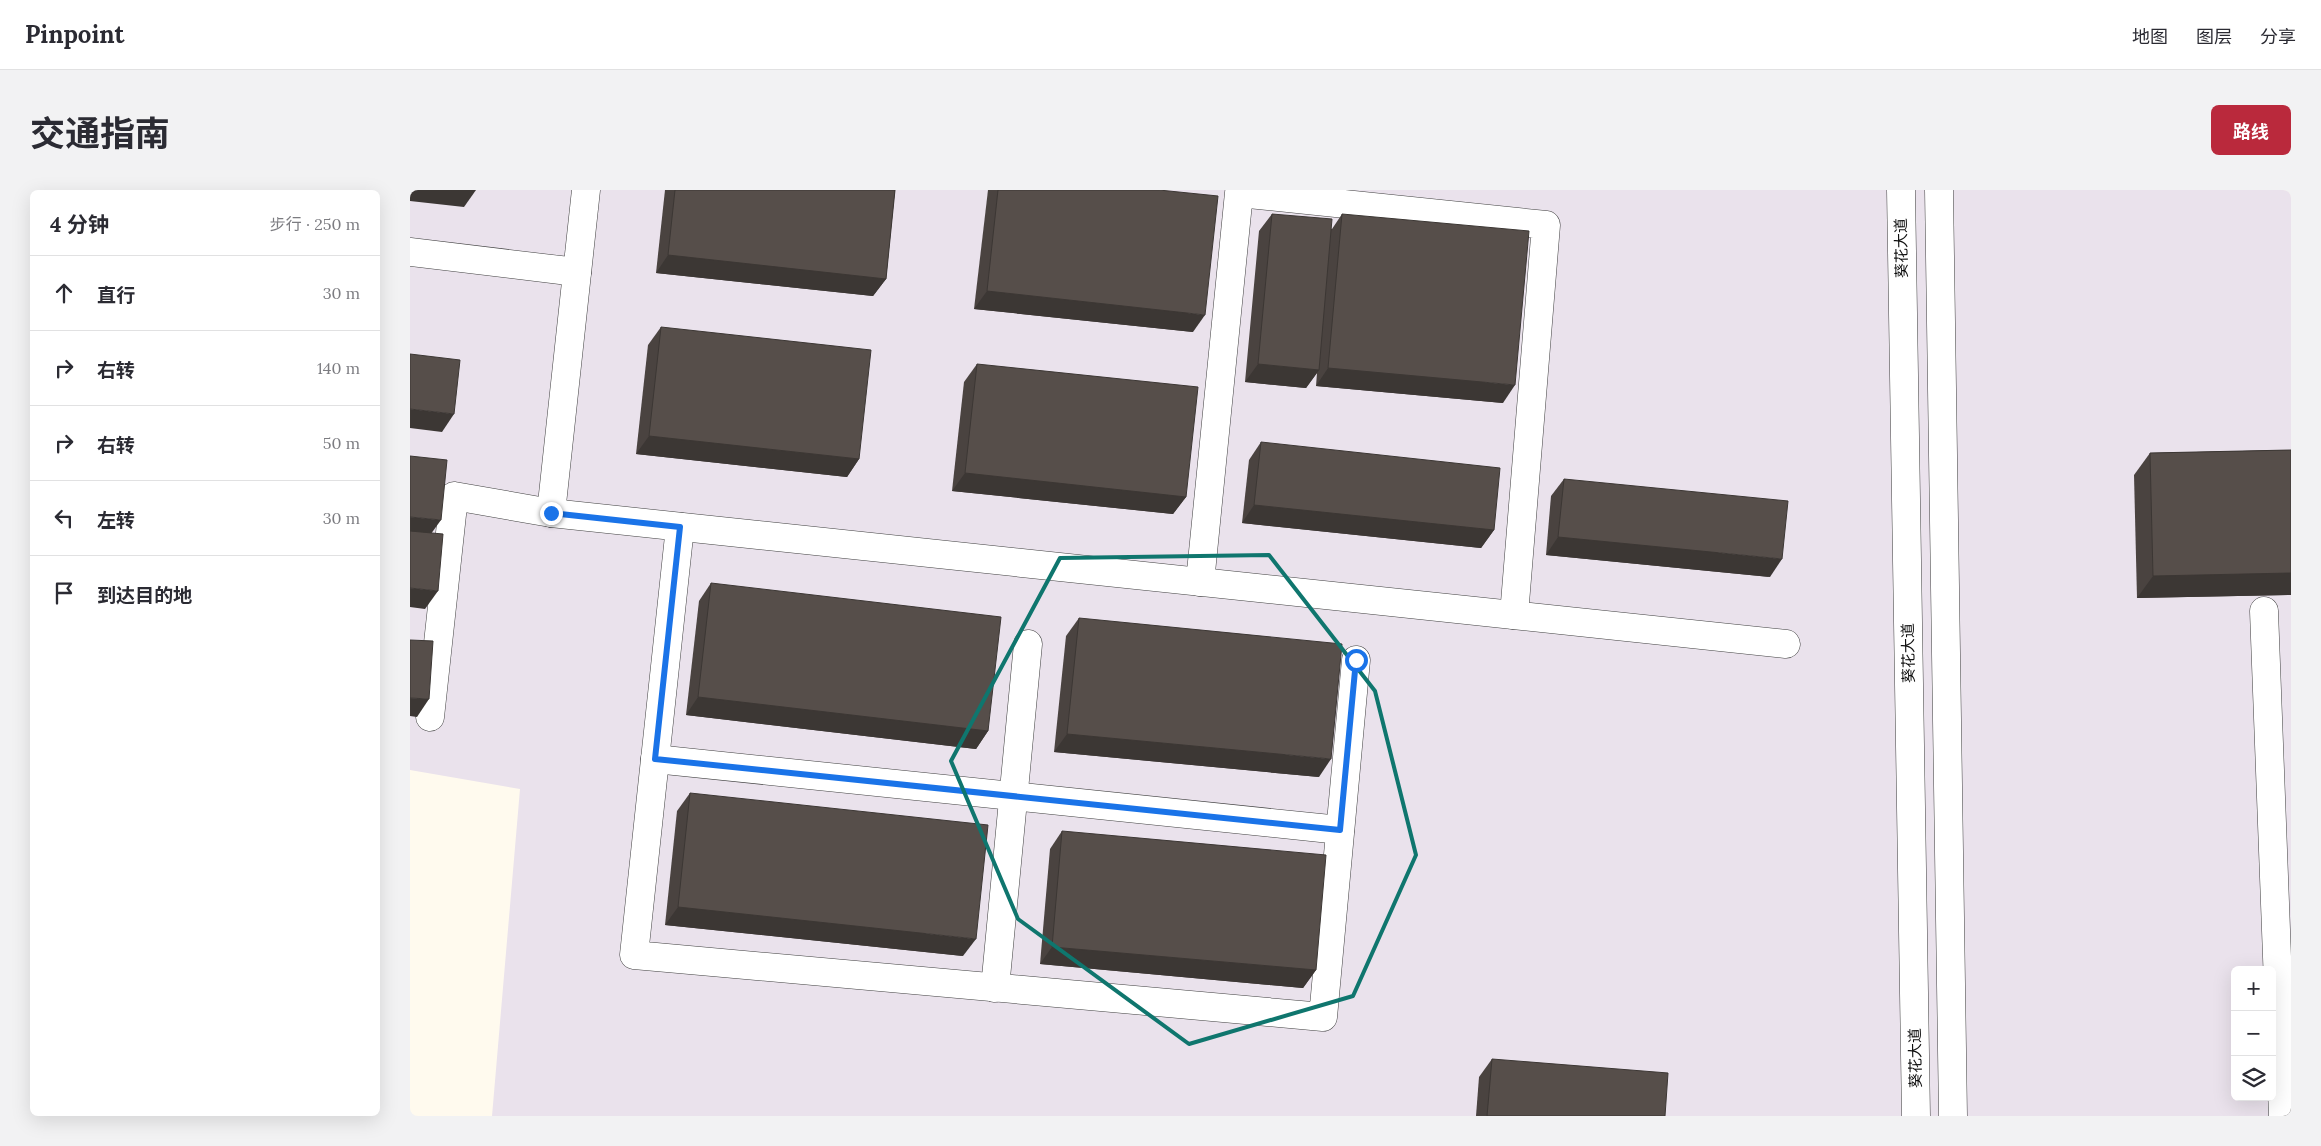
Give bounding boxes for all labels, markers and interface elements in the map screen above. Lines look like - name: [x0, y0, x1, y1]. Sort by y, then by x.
- text: Pinpoint: [25, 19, 124, 50]
- text: 地图: [2132, 25, 2168, 48]
- text: 图层: [2196, 25, 2232, 48]
- text: 分享: [2260, 25, 2296, 48]
- button: 路线: [2211, 105, 2291, 155]
- text: 交通指南: [30, 111, 170, 156]
- text: 4 分钟: [50, 211, 109, 238]
- text: 步行 · 250 m: [270, 214, 360, 234]
- street label: 葵花大道: [1891, 218, 1911, 278]
- icon: ahead: [50, 279, 78, 307]
- text: 直行: [97, 283, 135, 307]
- text: 30 m: [323, 283, 360, 303]
- icon: right: [50, 354, 78, 382]
- text: 右转: [97, 358, 135, 382]
- text: 140 m: [317, 358, 360, 378]
- icon: right: [50, 429, 78, 457]
- text: 右转: [97, 433, 135, 457]
- text: 50 m: [323, 433, 360, 453]
- route end: [540, 502, 563, 525]
- icon: left: [50, 504, 78, 532]
- text: 左转: [97, 508, 135, 532]
- text: 30 m: [323, 508, 360, 528]
- icon: arrive: [50, 579, 78, 607]
- text: 到达目的地: [97, 583, 192, 607]
- street label: 葵花大道: [1898, 623, 1918, 683]
- route start: [1345, 649, 1368, 672]
- map controls: [2231, 966, 2276, 1101]
- button: +: [2231, 966, 2276, 1011]
- button: −: [2231, 1011, 2276, 1056]
- street label: 葵花大道: [1905, 1028, 1925, 1088]
- button: layers: [2231, 1056, 2276, 1101]

